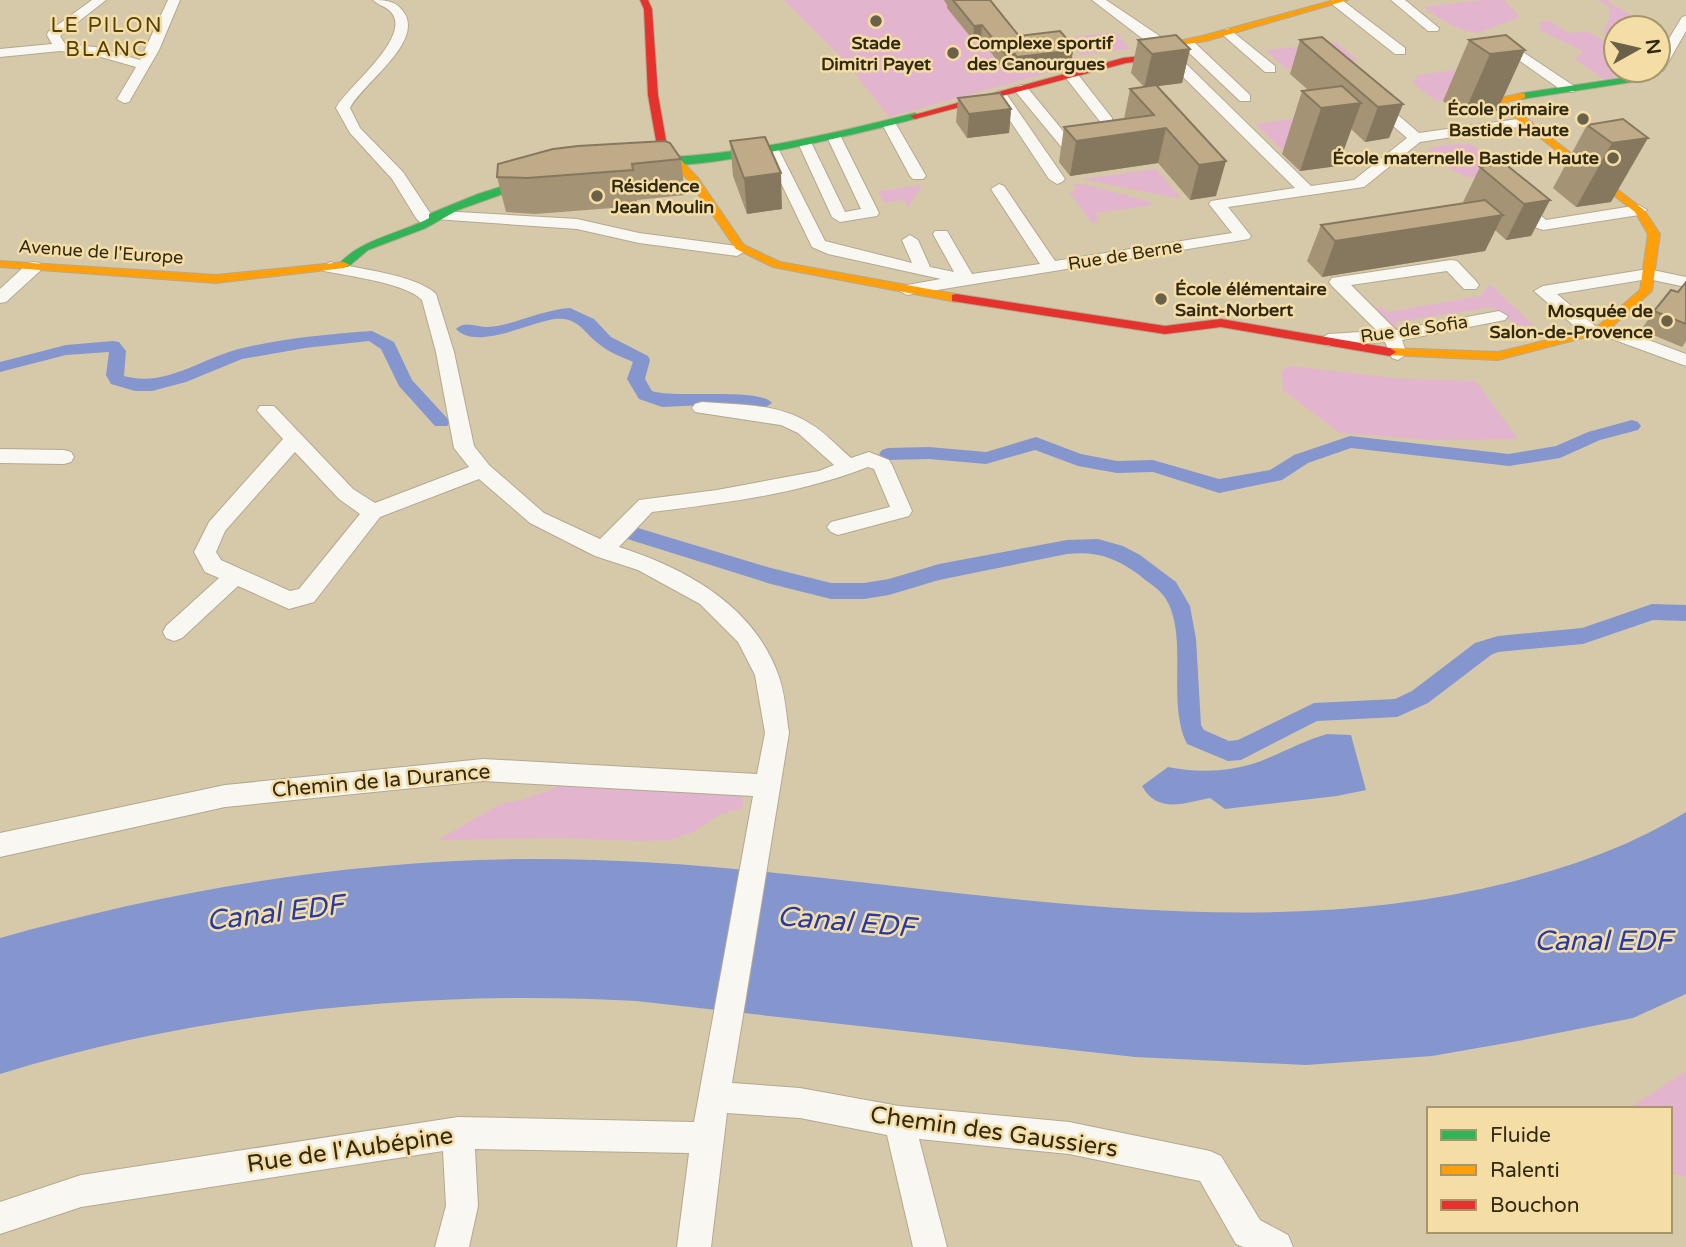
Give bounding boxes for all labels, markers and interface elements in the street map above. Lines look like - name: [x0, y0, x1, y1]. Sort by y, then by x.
- district label: LE PILON BLANC: [50, 13, 164, 62]
- marker: Stade Dimitri Payet: [868, 13, 884, 29]
- north arrow: [1602, 14, 1672, 84]
- place label: Stade Dimitri Payet: [821, 32, 931, 75]
- place label: Complexe sportif des Canourgues: [967, 32, 1114, 75]
- text: N: [1641, 38, 1665, 56]
- marker: Complexe sportif des Canourgues: [945, 45, 961, 61]
- place label: École primaire Bastide Haute: [1447, 98, 1569, 141]
- marker: École primaire Bastide Haute: [1575, 111, 1591, 127]
- place label: École maternelle Bastide Haute: [1332, 147, 1599, 169]
- marker: École maternelle Bastide Haute: [1605, 150, 1621, 166]
- place label: Résidence Jean Moulin: [610, 175, 714, 218]
- marker: Résidence Jean Moulin: [589, 188, 605, 204]
- street label: Avenue de l'Europe: [18, 235, 184, 269]
- street label: Rue de Berne: [1066, 235, 1184, 275]
- place label: École élémentaire Saint-Norbert: [1175, 278, 1327, 321]
- marker: École élémentaire Saint-Norbert: [1153, 291, 1169, 307]
- place label: Mosquée de Salon-de-Provence: [1490, 300, 1653, 343]
- street label: Rue de Sofia: [1359, 311, 1469, 347]
- marker: Mosquée de Salon-de-Provence: [1659, 313, 1675, 329]
- street label: Chemin de la Durance: [271, 759, 491, 803]
- water label: Canal EDF: [204, 887, 350, 938]
- water label: Canal EDF: [776, 899, 920, 945]
- water label: Canal EDF: [1534, 924, 1676, 958]
- street label: Chemin des Gaussiers: [868, 1100, 1120, 1164]
- legend: [1427, 1107, 1672, 1233]
- street label: Rue de l'Aubépine: [245, 1121, 455, 1179]
- text: Fluide: [1490, 1123, 1551, 1148]
- text: Ralenti: [1490, 1158, 1560, 1183]
- text: Bouchon: [1490, 1193, 1580, 1218]

